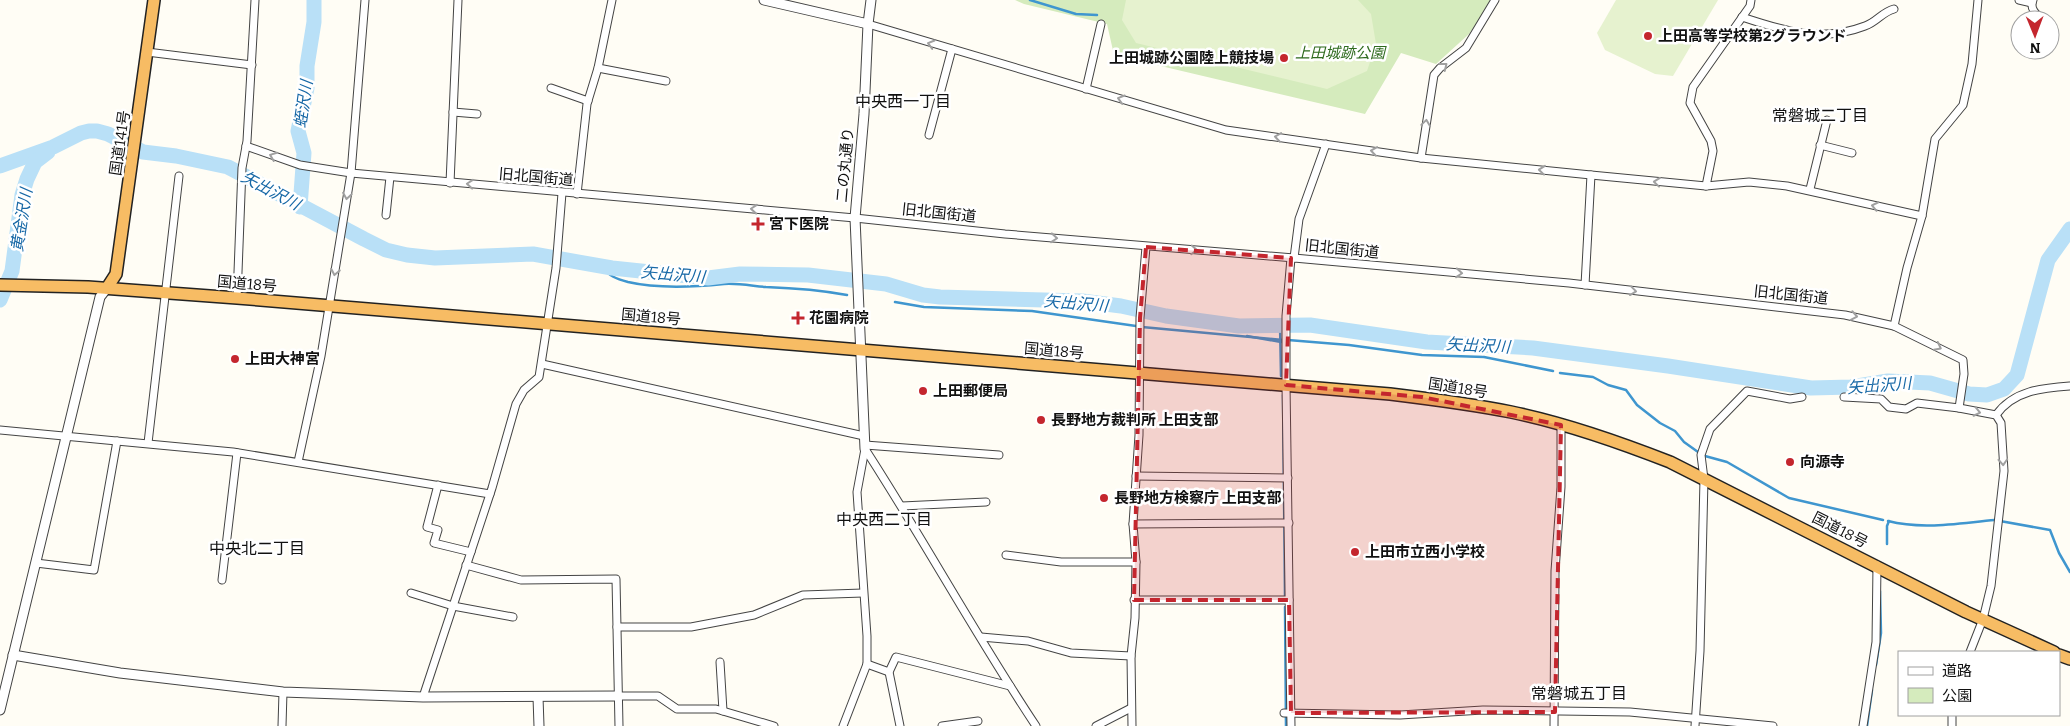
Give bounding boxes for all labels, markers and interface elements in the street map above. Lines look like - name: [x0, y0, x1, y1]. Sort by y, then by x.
- north arrow: [2010, 10, 2060, 60]
- place label: 上田高等学校第2グラウンド: [1658, 27, 1846, 45]
- marker: 上田高等学校第2グラウンド: [1642, 30, 1654, 42]
- one-way arrow: [927, 39, 936, 49]
- text: N: [2029, 39, 2041, 56]
- park label: 上田城跡公園: [1295, 44, 1387, 62]
- place label: 上田城跡公園陸上競技場: [1109, 49, 1274, 67]
- marker: 上田城跡公園陸上競技場: [1278, 52, 1290, 64]
- one-way arrow: [1438, 63, 1448, 72]
- water label: 蛭沢川: [291, 77, 317, 129]
- district label: 中央西一丁目: [855, 92, 951, 111]
- one-way arrow: [1117, 94, 1125, 104]
- district label: 常磐城二丁目: [1772, 106, 1868, 125]
- street label: 国道141号: [106, 109, 134, 177]
- one-way arrow: [1420, 119, 1431, 127]
- street label: 二の丸通り: [833, 127, 857, 203]
- one-way arrow: [1274, 133, 1282, 143]
- one-way arrow: [1369, 146, 1377, 157]
- one-way arrow: [269, 152, 278, 162]
- street label: 旧北国街道: [498, 165, 574, 189]
- one-way arrow: [1538, 165, 1546, 176]
- water label: 矢出沢川: [238, 167, 305, 215]
- one-way arrow: [1653, 176, 1661, 187]
- one-way arrow: [466, 179, 474, 190]
- water label: 黄金沢川: [7, 185, 36, 253]
- one-way arrow: [342, 193, 353, 201]
- street label: 旧北国街道: [901, 200, 977, 226]
- one-way arrow: [1870, 201, 1879, 212]
- one-way arrow: [749, 204, 757, 215]
- place label: 宮下医院: [769, 215, 829, 233]
- marker: 宮下医院: [751, 217, 765, 231]
- one-way arrow: [1050, 233, 1058, 244]
- street label: 旧北国街道: [1304, 236, 1380, 262]
- one-way arrow: [1191, 245, 1199, 256]
- water label: 矢出沢川: [640, 262, 708, 287]
- one-way arrow: [330, 268, 340, 276]
- one-way arrow: [1455, 268, 1463, 279]
- street label: 国道18号: [216, 272, 278, 296]
- street label: 旧北国街道: [1753, 282, 1829, 308]
- one-way arrow: [1629, 285, 1637, 296]
- water label: 矢出沢川: [1043, 291, 1111, 316]
- street label: 国道18号: [620, 305, 682, 329]
- place label: 花園病院: [809, 309, 869, 327]
- marker: 花園病院: [791, 311, 805, 325]
- one-way arrow: [1850, 311, 1858, 321]
- water label: 矢出沢川: [1446, 334, 1512, 357]
- street label: 国道18号: [1023, 339, 1085, 363]
- one-way arrow: [1933, 341, 1942, 351]
- place label: 上田大神宮: [245, 350, 320, 368]
- marker: 上田大神宮: [229, 353, 241, 365]
- street label: 国道18号: [1427, 374, 1489, 402]
- water label: 矢出沢川: [1846, 374, 1914, 397]
- place label: 上田郵便局: [933, 382, 1008, 400]
- marker: 上田郵便局: [917, 385, 929, 397]
- one-way arrow: [1973, 406, 1982, 417]
- place label: 長野地方裁判所 上田支部: [1051, 411, 1219, 429]
- marker: 長野地方裁判所 上田支部: [1035, 414, 1047, 426]
- place label: 向源寺: [1800, 453, 1845, 471]
- marker: 向源寺: [1784, 456, 1796, 468]
- one-way arrow: [1998, 458, 2009, 466]
- place label: 長野地方検察庁 上田支部: [1114, 489, 1282, 507]
- marker: 長野地方検察庁 上田支部: [1098, 492, 1110, 504]
- street label: 国道18号: [1809, 508, 1871, 552]
- district label: 中央西二丁目: [836, 510, 932, 529]
- district label: 中央北二丁目: [209, 539, 305, 558]
- place label: 上田市立西小学校: [1365, 543, 1485, 561]
- marker: 上田市立西小学校: [1349, 546, 1361, 558]
- legend: [1898, 651, 2060, 716]
- text: 道路: [1942, 662, 1972, 680]
- district label: 常磐城五丁目: [1531, 684, 1627, 703]
- text: 公園: [1942, 687, 1972, 705]

